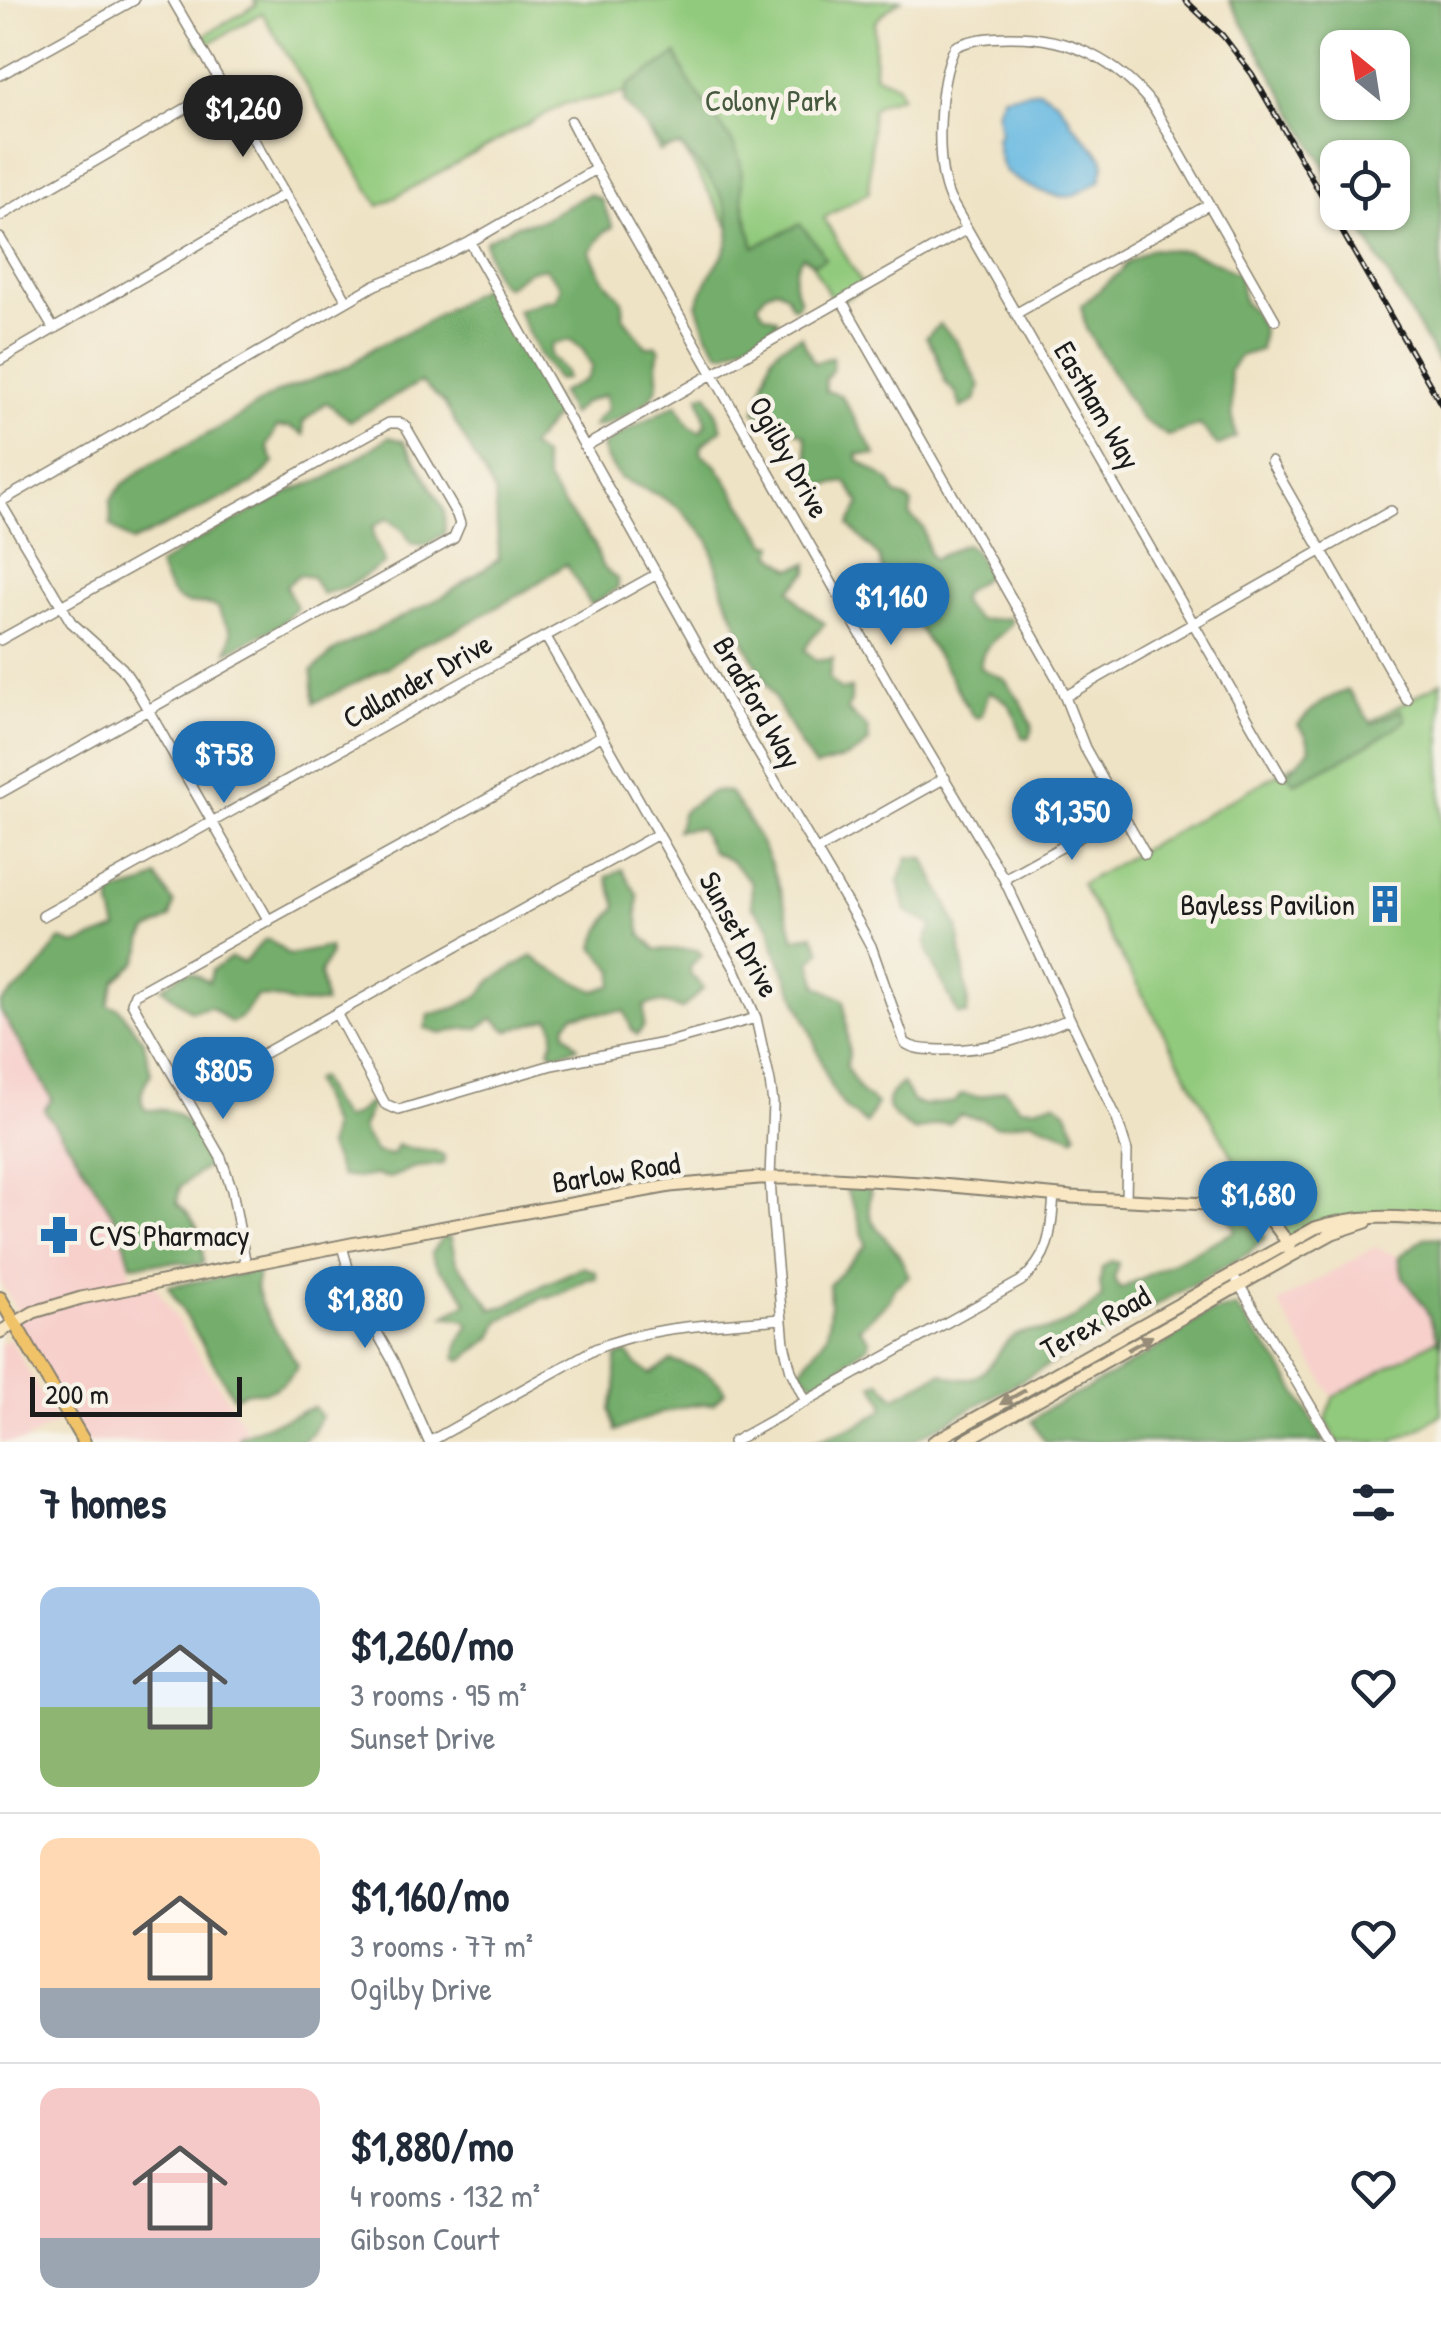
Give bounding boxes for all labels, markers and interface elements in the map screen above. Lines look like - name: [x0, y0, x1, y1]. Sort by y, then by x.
- north arrow: [1320, 30, 1410, 120]
- map controls: [1320, 30, 1410, 230]
- pin: $1,260: [162, 75, 324, 160]
- park label: Colony Park: [705, 80, 837, 120]
- text: $1,260: [205, 86, 281, 129]
- button: locate: [1320, 140, 1410, 230]
- street label: Eastham Way: [1045, 334, 1151, 476]
- street label: Ogilby Drive: [740, 389, 840, 525]
- pin: $1,160: [810, 563, 972, 648]
- text: $1,160: [854, 574, 928, 617]
- street label: Callander Drive: [335, 622, 499, 737]
- street label: Bradford Way: [704, 629, 812, 775]
- pin: $758: [165, 721, 283, 806]
- text: $758: [194, 732, 254, 775]
- pin: $1,350: [991, 778, 1153, 863]
- text: $1,350: [1034, 789, 1110, 832]
- street label: Sunset Drive: [690, 864, 790, 1004]
- building icon: Bayless Pavilion: [1364, 883, 1406, 925]
- place label: Bayless Pavilion: [1180, 884, 1355, 924]
- pin: $805: [164, 1037, 282, 1122]
- text: $805: [194, 1048, 252, 1091]
- street label: Barlow Road: [549, 1142, 683, 1202]
- pin: $1,680: [1177, 1161, 1339, 1246]
- text: $1,680: [1220, 1172, 1296, 1215]
- pharmacy icon: CVS Pharmacy: [38, 1214, 80, 1256]
- place label: CVS Pharmacy: [89, 1215, 250, 1255]
- pin: $1,880: [284, 1266, 446, 1351]
- street label: Terex Road: [1033, 1276, 1157, 1368]
- text: $1,880: [327, 1277, 403, 1320]
- one-way arrow: [1126, 1335, 1154, 1352]
- scale bar: [30, 1372, 242, 1416]
- text: 200 m: [45, 1375, 109, 1413]
- one-way arrow: [998, 1389, 1027, 1406]
- text: 7 homes: [40, 1474, 166, 1531]
- icon: filters: [1346, 1475, 1401, 1530]
- text: $1,260/mo: [350, 1616, 514, 1673]
- icon: home: [120, 1627, 240, 1747]
- icon: heart: [1346, 1660, 1401, 1715]
- text: 3 rooms · 95 m²: [350, 1673, 527, 1716]
- text: Sunset Drive: [350, 1716, 496, 1759]
- text: $1,160/mo: [350, 1867, 509, 1924]
- icon: home: [120, 1878, 240, 1998]
- icon: heart: [1346, 1911, 1401, 1966]
- text: 3 rooms · 77 m²: [350, 1924, 533, 1967]
- text: Ogilby Drive: [350, 1967, 492, 2010]
- text: $1,880/mo: [350, 2117, 513, 2174]
- icon: home: [120, 2128, 240, 2248]
- icon: heart: [1346, 2161, 1401, 2216]
- text: 4 rooms · 132 m²: [350, 2174, 540, 2217]
- text: Gibson Court: [350, 2217, 499, 2260]

